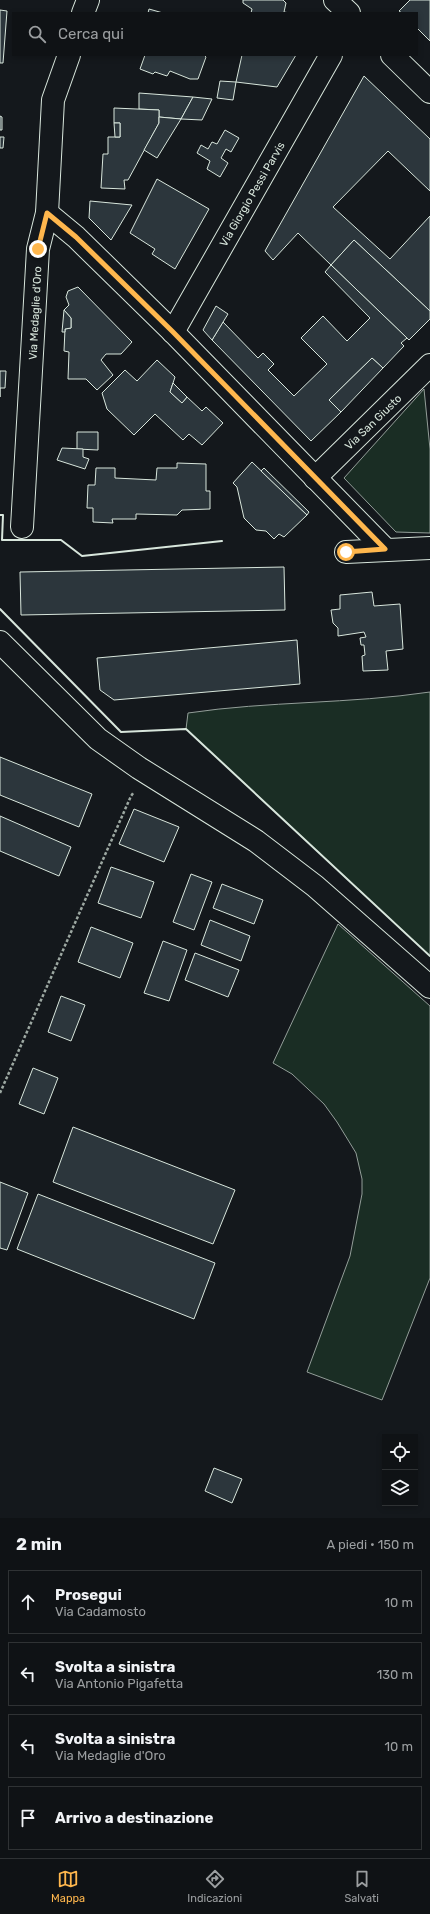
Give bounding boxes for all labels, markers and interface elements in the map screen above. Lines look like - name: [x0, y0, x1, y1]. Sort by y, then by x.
- search box: [12, 12, 418, 56]
- icon: search: [26, 23, 48, 45]
- text: Cerca qui: [58, 25, 124, 43]
- street label: Via Giorgio Pessi Parvis: [217, 139, 288, 249]
- route end: [29, 240, 47, 258]
- street label: Via Medaglie d'Oro: [27, 266, 44, 360]
- street label: Via San Giusto: [342, 392, 404, 453]
- route start: [337, 543, 355, 561]
- map controls: [382, 1434, 418, 1506]
- button: locate: [382, 1434, 418, 1470]
- button: layers: [382, 1470, 418, 1506]
- text: 2 min: [16, 1534, 62, 1554]
- text: A piedi · 150 m: [326, 1537, 414, 1552]
- text: Prosegui: [55, 1586, 122, 1604]
- icon: ahead: [17, 1591, 39, 1613]
- text: 10 m: [384, 1595, 413, 1610]
- text: Via Cadamosto: [55, 1604, 146, 1619]
- text: Svolta a sinistra: [55, 1658, 175, 1676]
- icon: left: [17, 1663, 39, 1685]
- text: 130 m: [377, 1667, 413, 1682]
- text: Via Antonio Pigafetta: [55, 1676, 183, 1691]
- text: Svolta a sinistra: [55, 1730, 175, 1748]
- icon: left: [17, 1735, 39, 1757]
- text: 10 m: [384, 1739, 413, 1754]
- text: Via Medaglie d'Oro: [55, 1748, 166, 1763]
- icon: arrive: [17, 1807, 39, 1829]
- text: Arrivo a destinazione: [55, 1809, 213, 1827]
- tab: Mappa: [51, 1868, 85, 1905]
- tab: Indicazioni: [187, 1868, 242, 1905]
- tab: Salvati: [344, 1868, 379, 1905]

